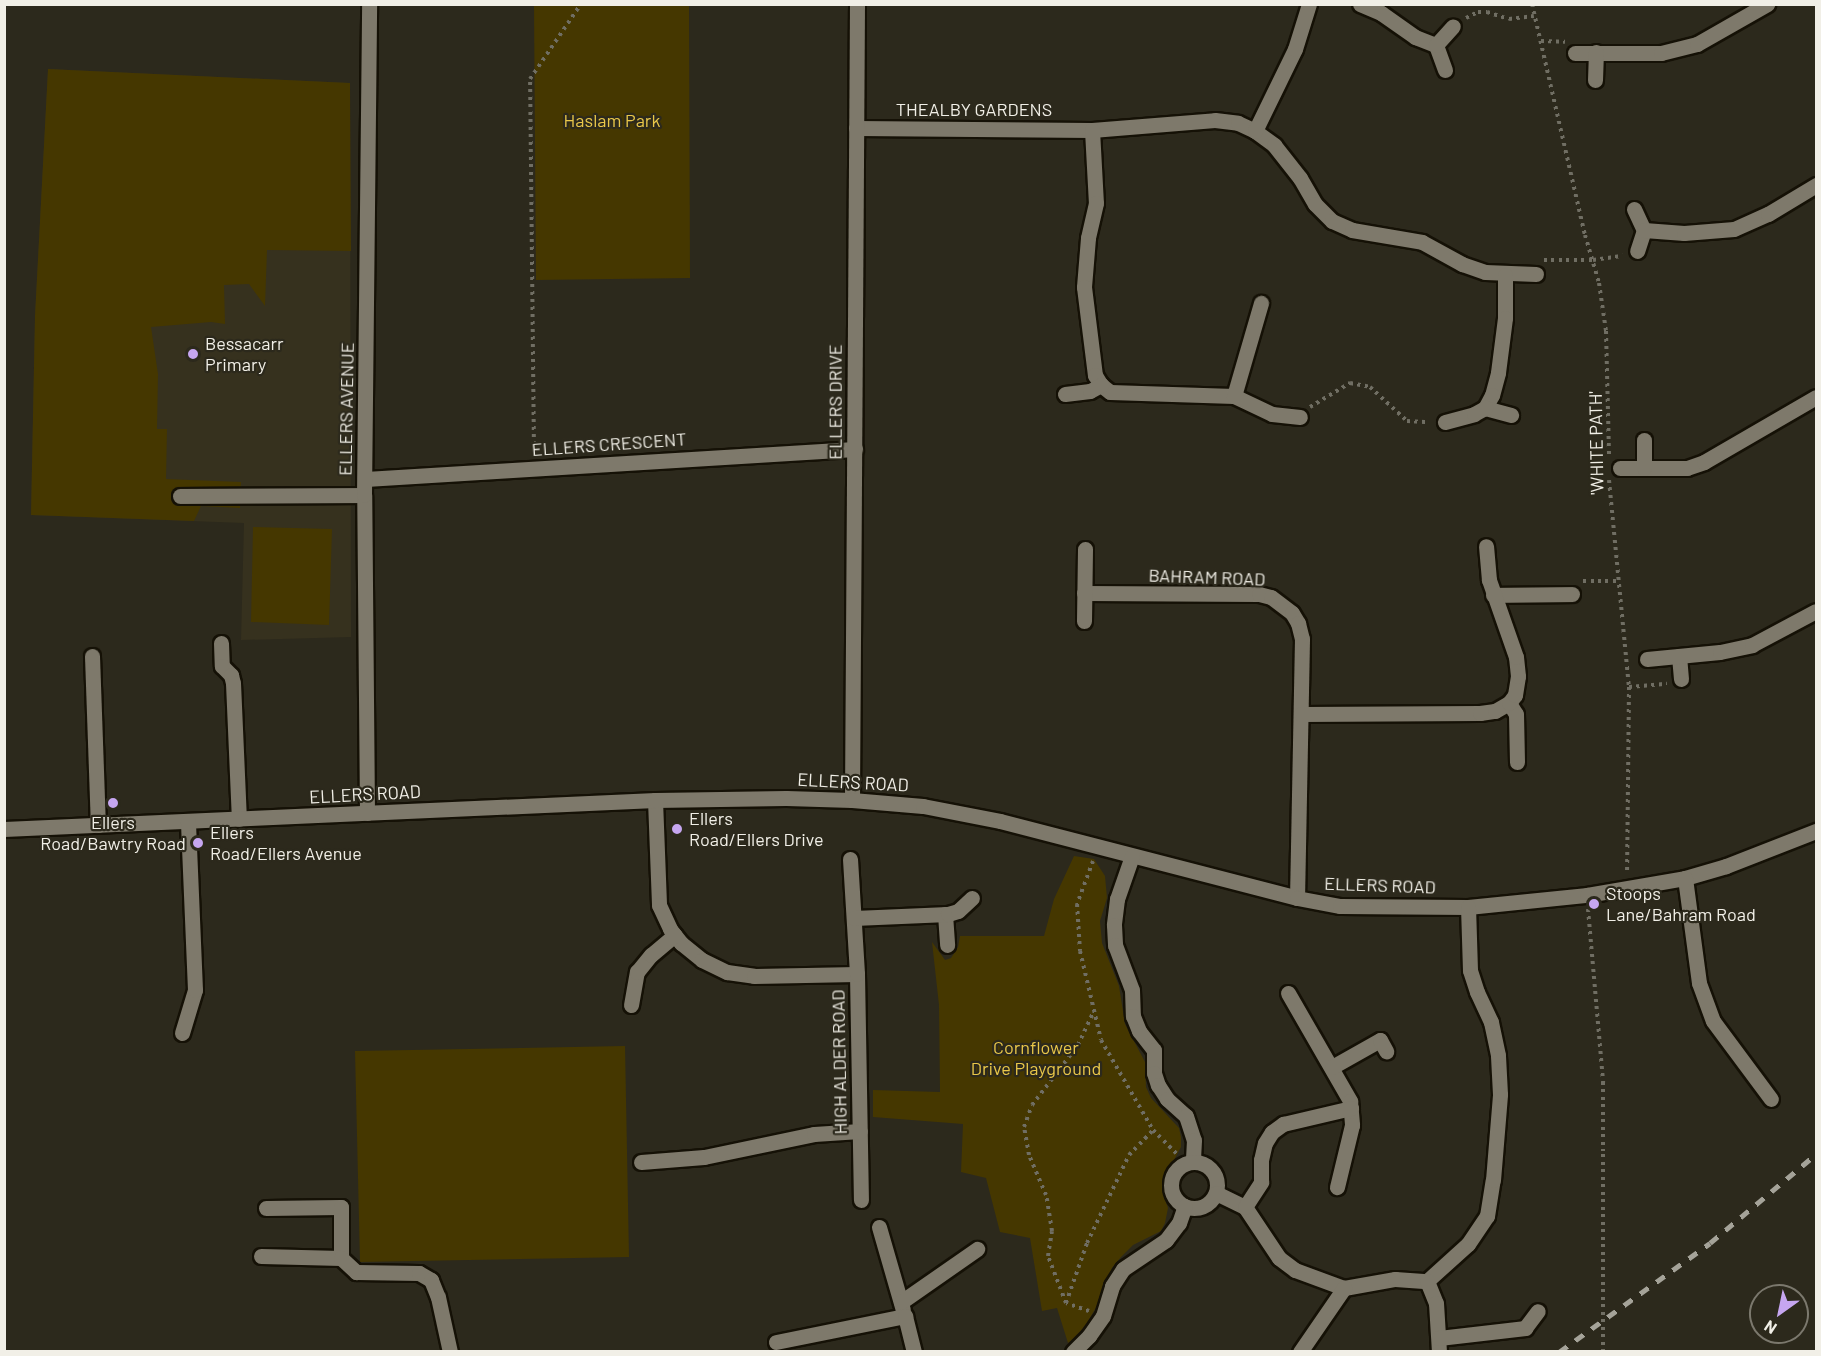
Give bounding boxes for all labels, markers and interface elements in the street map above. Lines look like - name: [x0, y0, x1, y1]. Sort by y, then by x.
- street label: THEALBY GARDENS: [896, 98, 1052, 120]
- park label: Haslam Park: [564, 109, 660, 131]
- place label: Bessacarr Primary: [205, 333, 284, 376]
- street label: ELLERS AVENUE: [334, 342, 358, 476]
- street label: ELLERS DRIVE: [824, 344, 846, 460]
- marker: Bessacarr Primary: [186, 347, 200, 361]
- street label: 'WHITE PATH': [1584, 391, 1608, 495]
- street label: ELLERS CRESCENT: [531, 428, 687, 460]
- street label: BAHRAM ROAD: [1148, 564, 1266, 590]
- street label: ELLERS ROAD: [797, 768, 909, 796]
- street label: ELLERS ROAD: [309, 780, 421, 808]
- marker: Ellers Road/Bawtry Road: [106, 796, 120, 810]
- place label: Ellers Road/Ellers Drive: [689, 808, 824, 850]
- place label: Ellers Road/Bawtry Road: [40, 812, 186, 854]
- place label: Ellers Road/Ellers Avenue: [210, 822, 362, 864]
- marker: Ellers Road/Ellers Drive: [670, 822, 684, 836]
- marker: Ellers Road/Ellers Avenue: [191, 836, 205, 850]
- street label: ELLERS ROAD: [1324, 872, 1436, 898]
- place label: Stoops Lane/Bahram Road: [1606, 883, 1756, 926]
- marker: Stoops Lane/Bahram Road: [1587, 897, 1601, 911]
- street label: HIGH ALDER ROAD: [827, 989, 851, 1135]
- park label: Cornflower Drive Playground: [971, 1037, 1101, 1080]
- north arrow: [1749, 1284, 1809, 1344]
- text: N: [1760, 1317, 1780, 1339]

